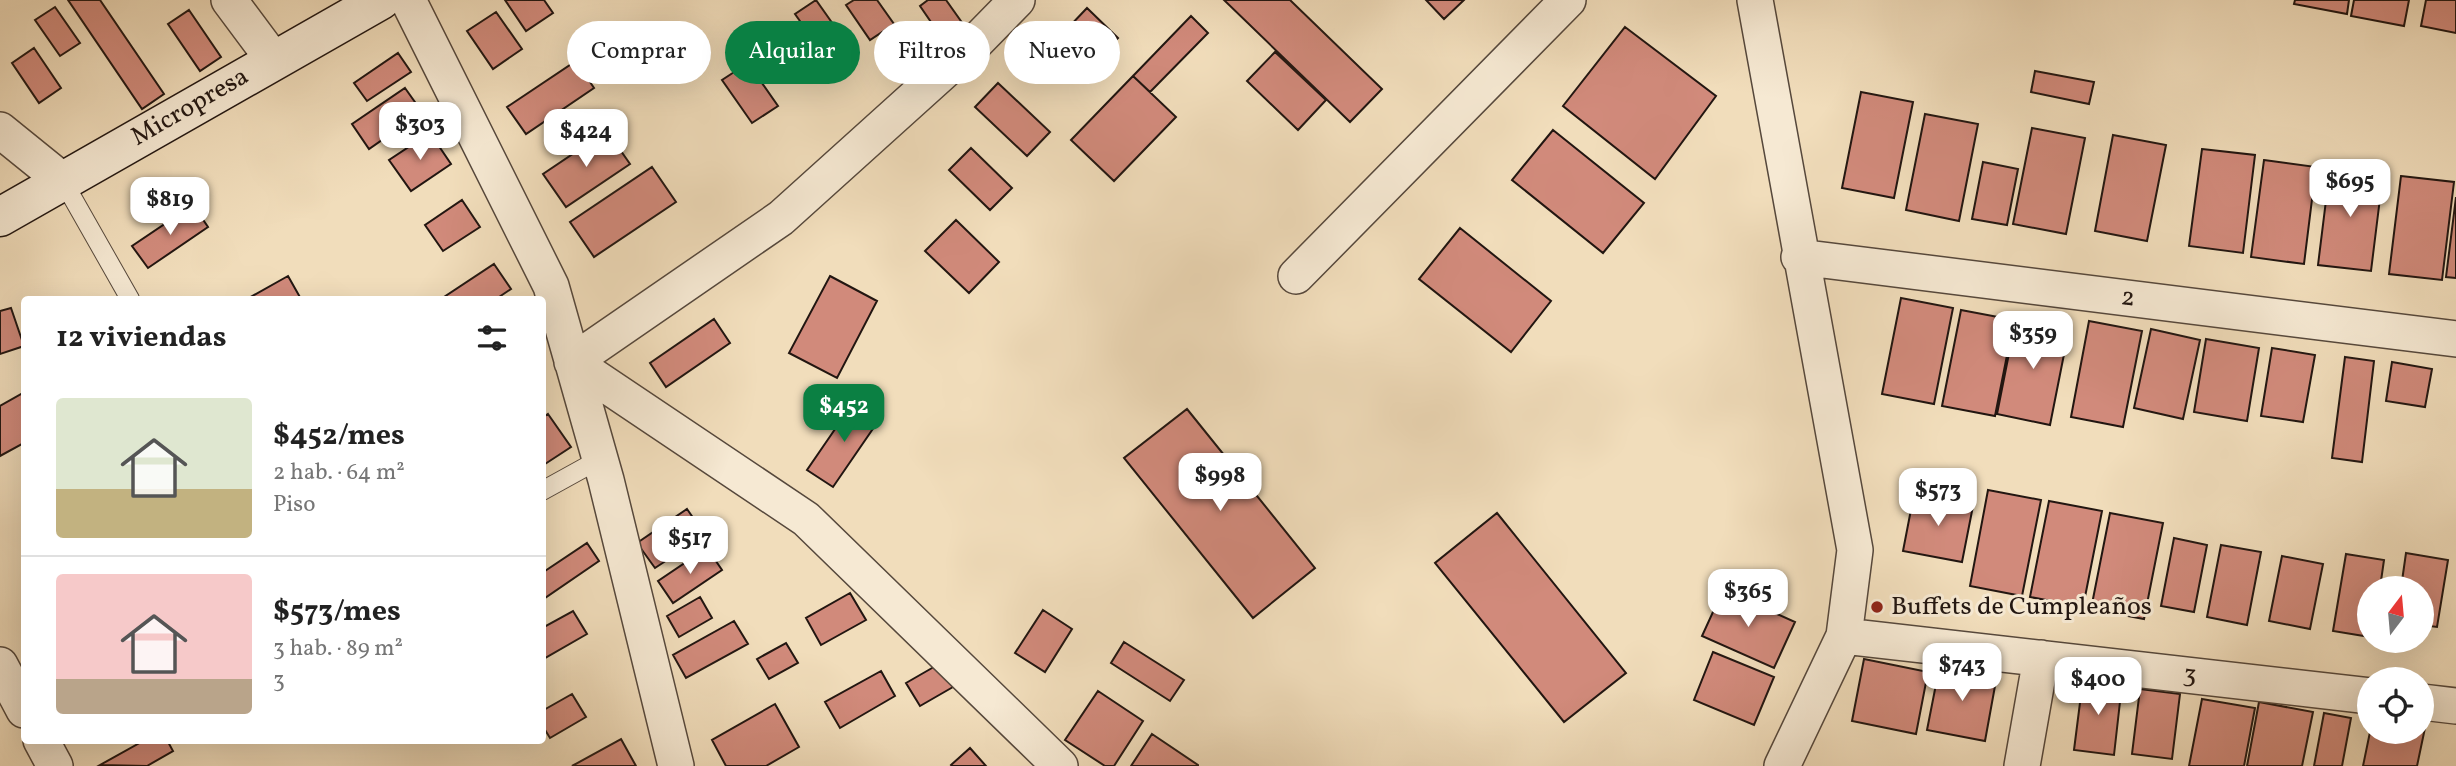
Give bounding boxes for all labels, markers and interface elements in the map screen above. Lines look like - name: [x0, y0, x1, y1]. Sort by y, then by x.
- chip: Comprar: [567, 21, 711, 84]
- chip: Alquilar: [725, 21, 860, 84]
- chip: Filtros: [874, 21, 990, 84]
- chip: Nuevo: [1004, 21, 1120, 84]
- street label: Micropresa: [124, 59, 256, 155]
- pin: $303: [379, 102, 461, 162]
- text: $303: [395, 109, 445, 141]
- pin: $424: [545, 110, 627, 169]
- text: $424: [560, 116, 612, 148]
- pin: $695: [2309, 160, 2391, 219]
- text: $695: [2325, 166, 2375, 198]
- pin: $819: [129, 177, 211, 237]
- text: $819: [146, 184, 194, 216]
- street label: 2: [2119, 279, 2137, 317]
- pin: $359: [1992, 312, 2074, 371]
- text: 12 viviendas: [56, 317, 227, 359]
- text: $359: [2009, 318, 2057, 350]
- icon: filters: [473, 319, 511, 357]
- pin: $452: [803, 384, 885, 444]
- text: $452: [819, 391, 869, 423]
- text: $452/mes: [273, 415, 405, 457]
- icon: home: [112, 426, 196, 510]
- pin: $998: [1179, 454, 1261, 513]
- text: 2 hab. · 64 m²: [273, 457, 405, 489]
- text: $998: [1195, 460, 1245, 492]
- pin: $573: [1897, 468, 1979, 528]
- text: $573: [1915, 475, 1961, 507]
- text: Piso: [273, 489, 315, 521]
- pin: $517: [649, 516, 731, 576]
- text: $517: [668, 523, 712, 555]
- pin: $365: [1707, 570, 1789, 629]
- text: $365: [1724, 576, 1772, 608]
- north arrow: [2357, 576, 2434, 653]
- map controls: [2357, 576, 2434, 744]
- place label: Buffets de Cumpleaños: [1891, 589, 2152, 625]
- text: $573/mes: [273, 591, 401, 633]
- marker: Buffets de Cumpleaños: [1869, 599, 1885, 615]
- icon: home: [112, 602, 196, 686]
- text: 3 hab. · 89 m²: [273, 633, 403, 665]
- pin: $743: [1921, 644, 2003, 703]
- text: $743: [1939, 650, 1985, 682]
- street label: 3: [2181, 656, 2199, 694]
- pin: $400: [2057, 658, 2139, 717]
- text: $400: [2071, 664, 2125, 696]
- text: 3: [273, 665, 285, 697]
- button: locate: [2357, 667, 2434, 744]

